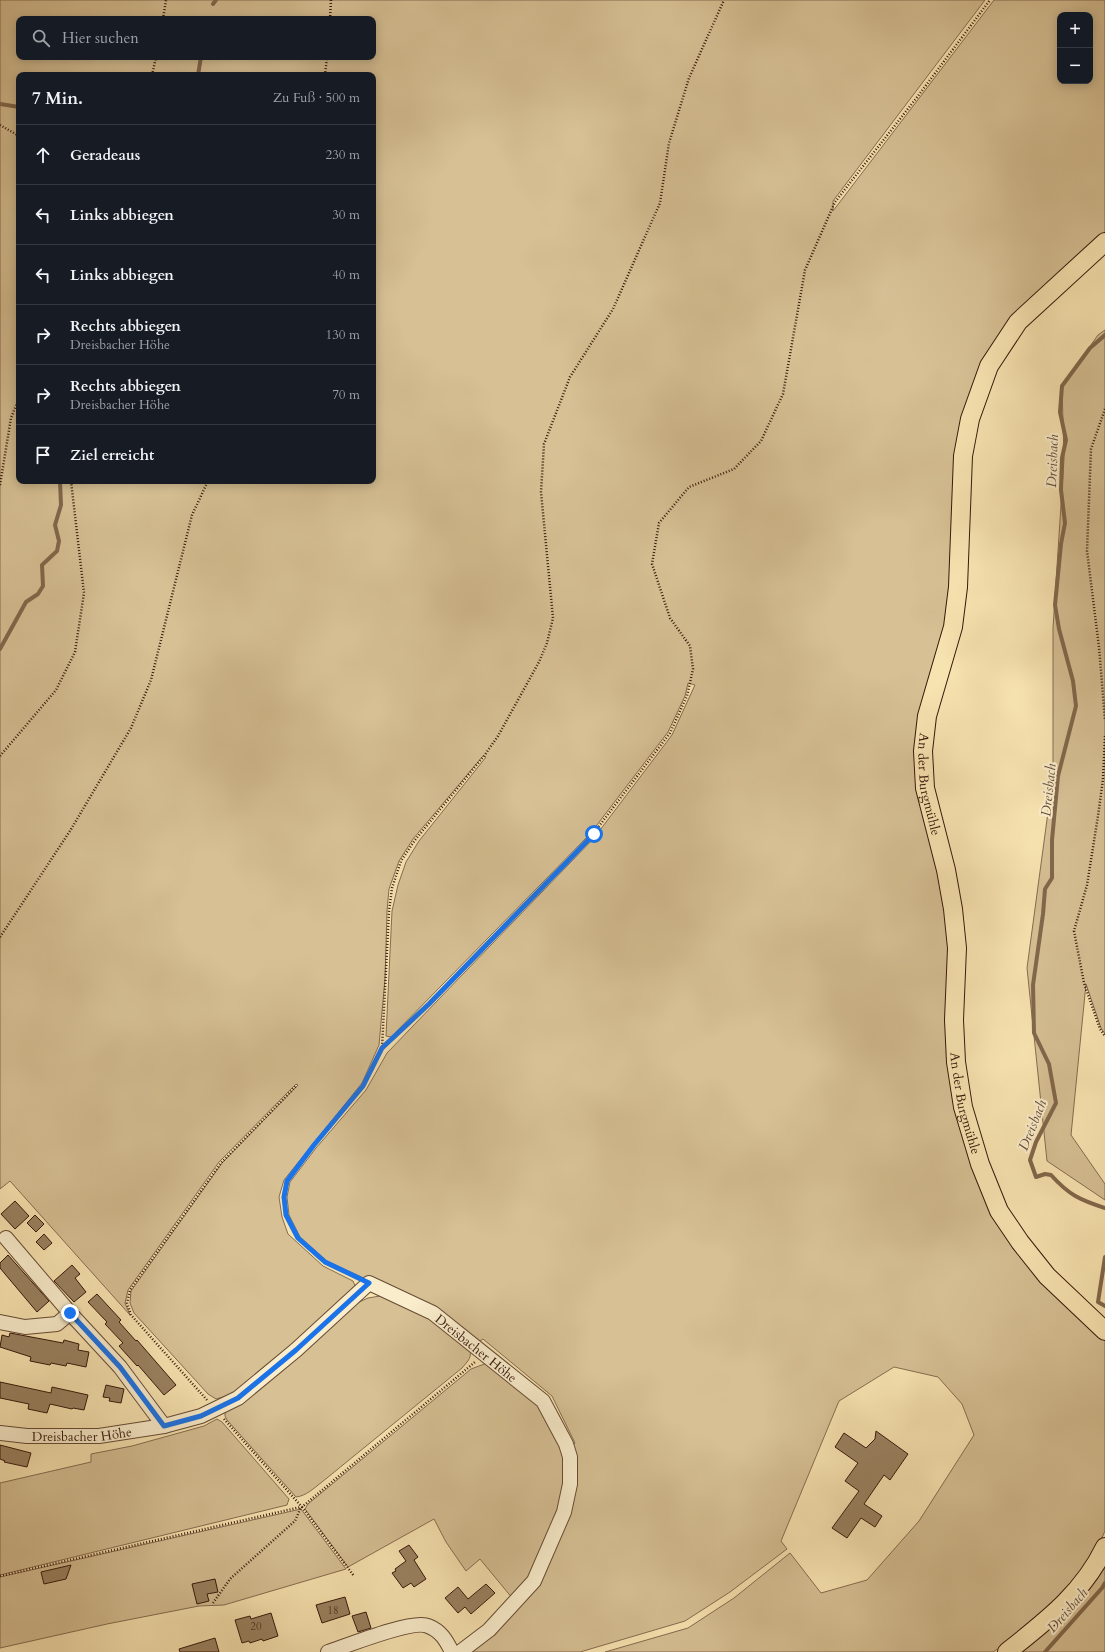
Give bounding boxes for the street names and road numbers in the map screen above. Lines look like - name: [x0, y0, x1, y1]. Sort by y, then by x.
- street label: An der Burgmühle: [913, 732, 945, 838]
- street label: An der Burgmühle: [946, 1052, 985, 1156]
- street label: Dreisbacher Höhe: [431, 1310, 521, 1387]
- street label: Dreisbacher Höhe: [32, 1423, 133, 1446]

